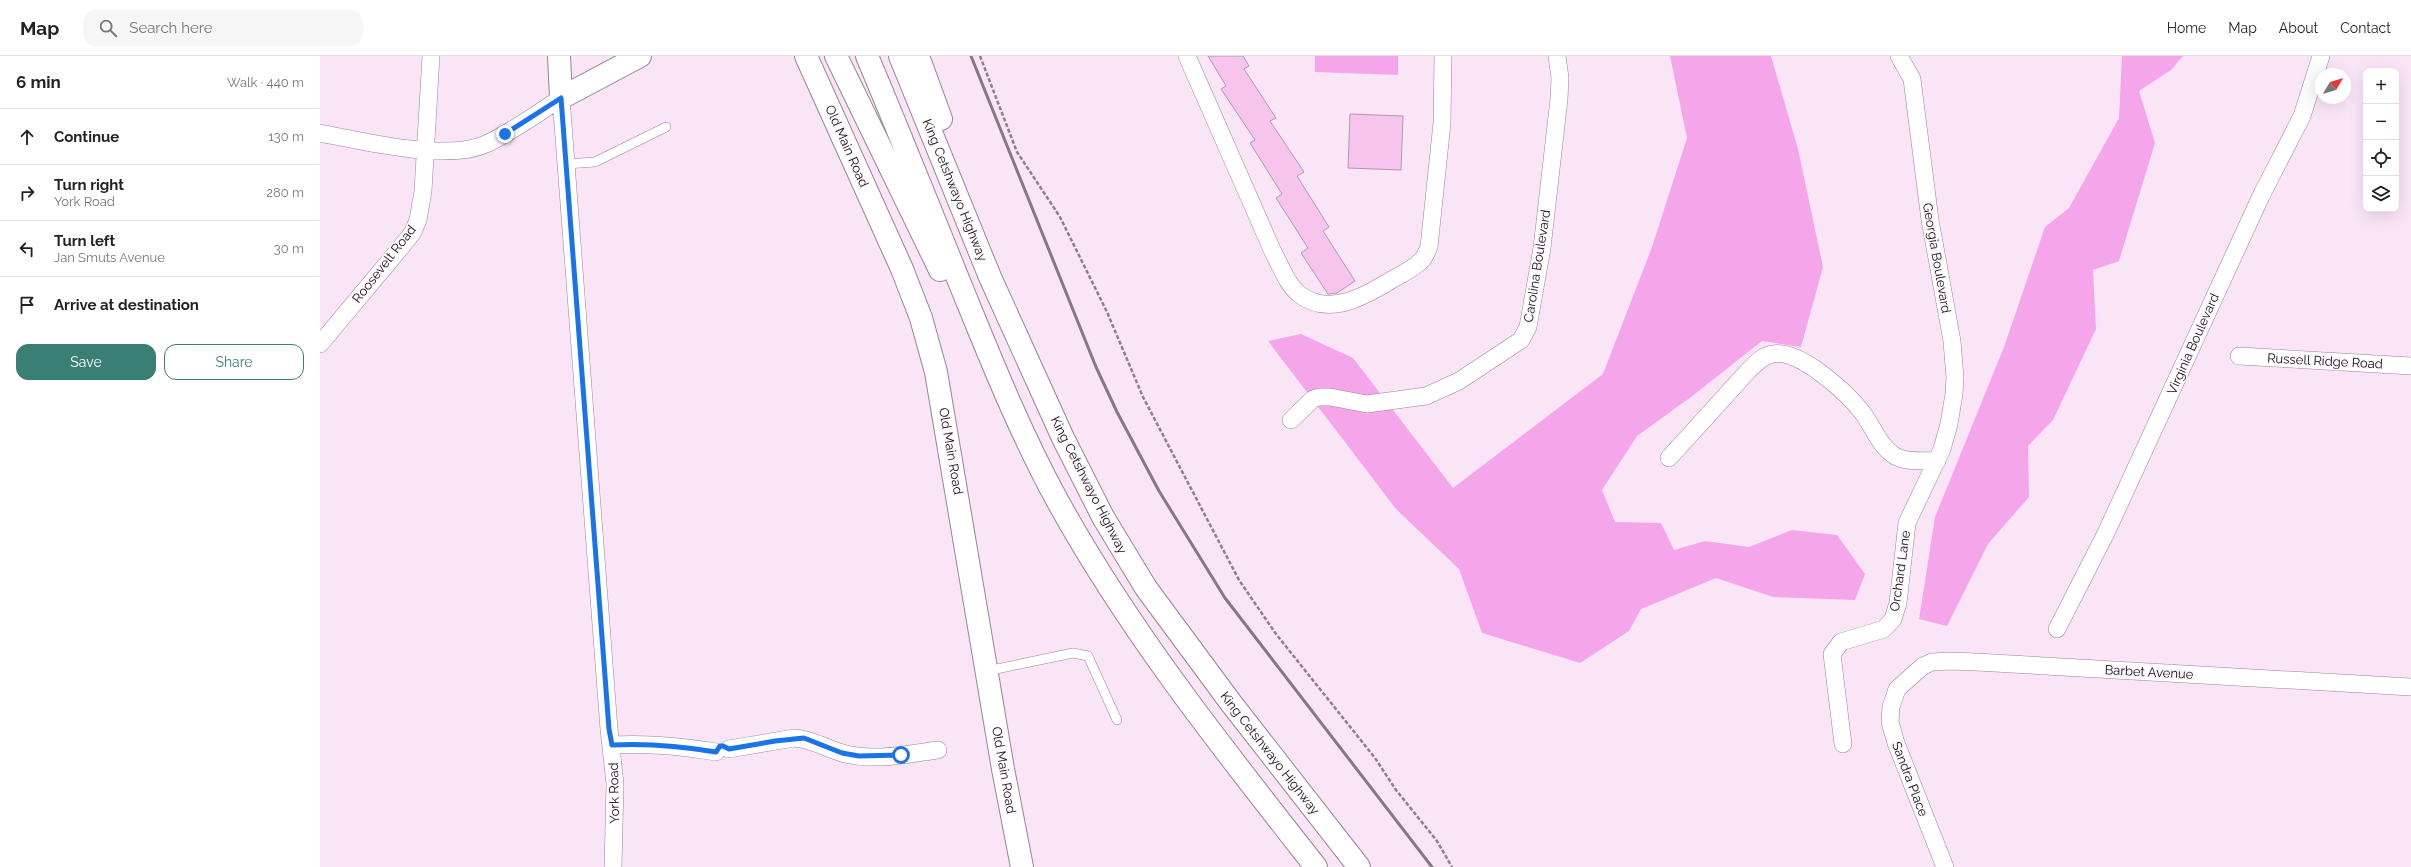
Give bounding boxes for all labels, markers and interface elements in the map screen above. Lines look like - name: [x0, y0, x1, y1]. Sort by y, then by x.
- search box: [83, 10, 363, 46]
- text: Map: [20, 17, 59, 39]
- icon: search: [97, 17, 119, 39]
- text: Search here: [129, 19, 213, 37]
- text: Home: [2167, 20, 2206, 36]
- text: Map: [2228, 20, 2257, 36]
- text: About: [2279, 20, 2318, 36]
- text: Contact: [2340, 20, 2391, 36]
- north arrow: [2315, 68, 2351, 104]
- map controls: [2363, 68, 2399, 212]
- button: +: [2363, 68, 2399, 104]
- text: 6 min: [16, 72, 61, 92]
- text: Walk · 440 m: [227, 75, 304, 90]
- street label: Old Main Road: [822, 103, 872, 189]
- button: −: [2363, 104, 2399, 140]
- street label: King Cetshwayo Highway: [920, 117, 990, 263]
- route end: [496, 125, 514, 143]
- icon: ahead: [16, 126, 38, 148]
- text: Continue: [54, 128, 119, 146]
- text: 130 m: [268, 129, 304, 144]
- button: locate: [2363, 140, 2399, 176]
- text: Turn right: [54, 176, 124, 194]
- button: layers: [2363, 176, 2399, 212]
- icon: right: [16, 182, 38, 204]
- text: 280 m: [266, 185, 304, 200]
- text: York Road: [54, 194, 115, 209]
- street label: Georgia Boulevard: [1920, 202, 1954, 314]
- street label: Carolina Boulevard: [1521, 209, 1553, 323]
- street label: Roosevelt Road: [349, 222, 419, 306]
- text: Turn left: [54, 232, 115, 250]
- icon: left: [16, 238, 38, 260]
- text: 30 m: [274, 241, 304, 256]
- text: Jan Smuts Avenue: [54, 250, 165, 265]
- street label: Virginia Boulevard: [2164, 291, 2222, 397]
- icon: arrive: [16, 294, 38, 316]
- text: Arrive at destination: [54, 296, 199, 314]
- button: Save: [16, 344, 156, 380]
- button: Share: [164, 344, 304, 380]
- street label: Russell Ridge Road: [2267, 350, 2383, 372]
- street label: Old Main Road: [936, 406, 966, 496]
- street label: King Cetshwayo Highway: [1048, 414, 1130, 556]
- street label: Orchard Lane: [1887, 529, 1913, 612]
- street label: Barbet Avenue: [2104, 662, 2194, 682]
- street label: King Cetshwayo Highway: [1217, 688, 1323, 818]
- street label: Old Main Road: [989, 725, 1019, 815]
- street label: Sandra Place: [1889, 739, 1931, 819]
- route start: [892, 746, 910, 764]
- street label: York Road: [606, 762, 622, 824]

